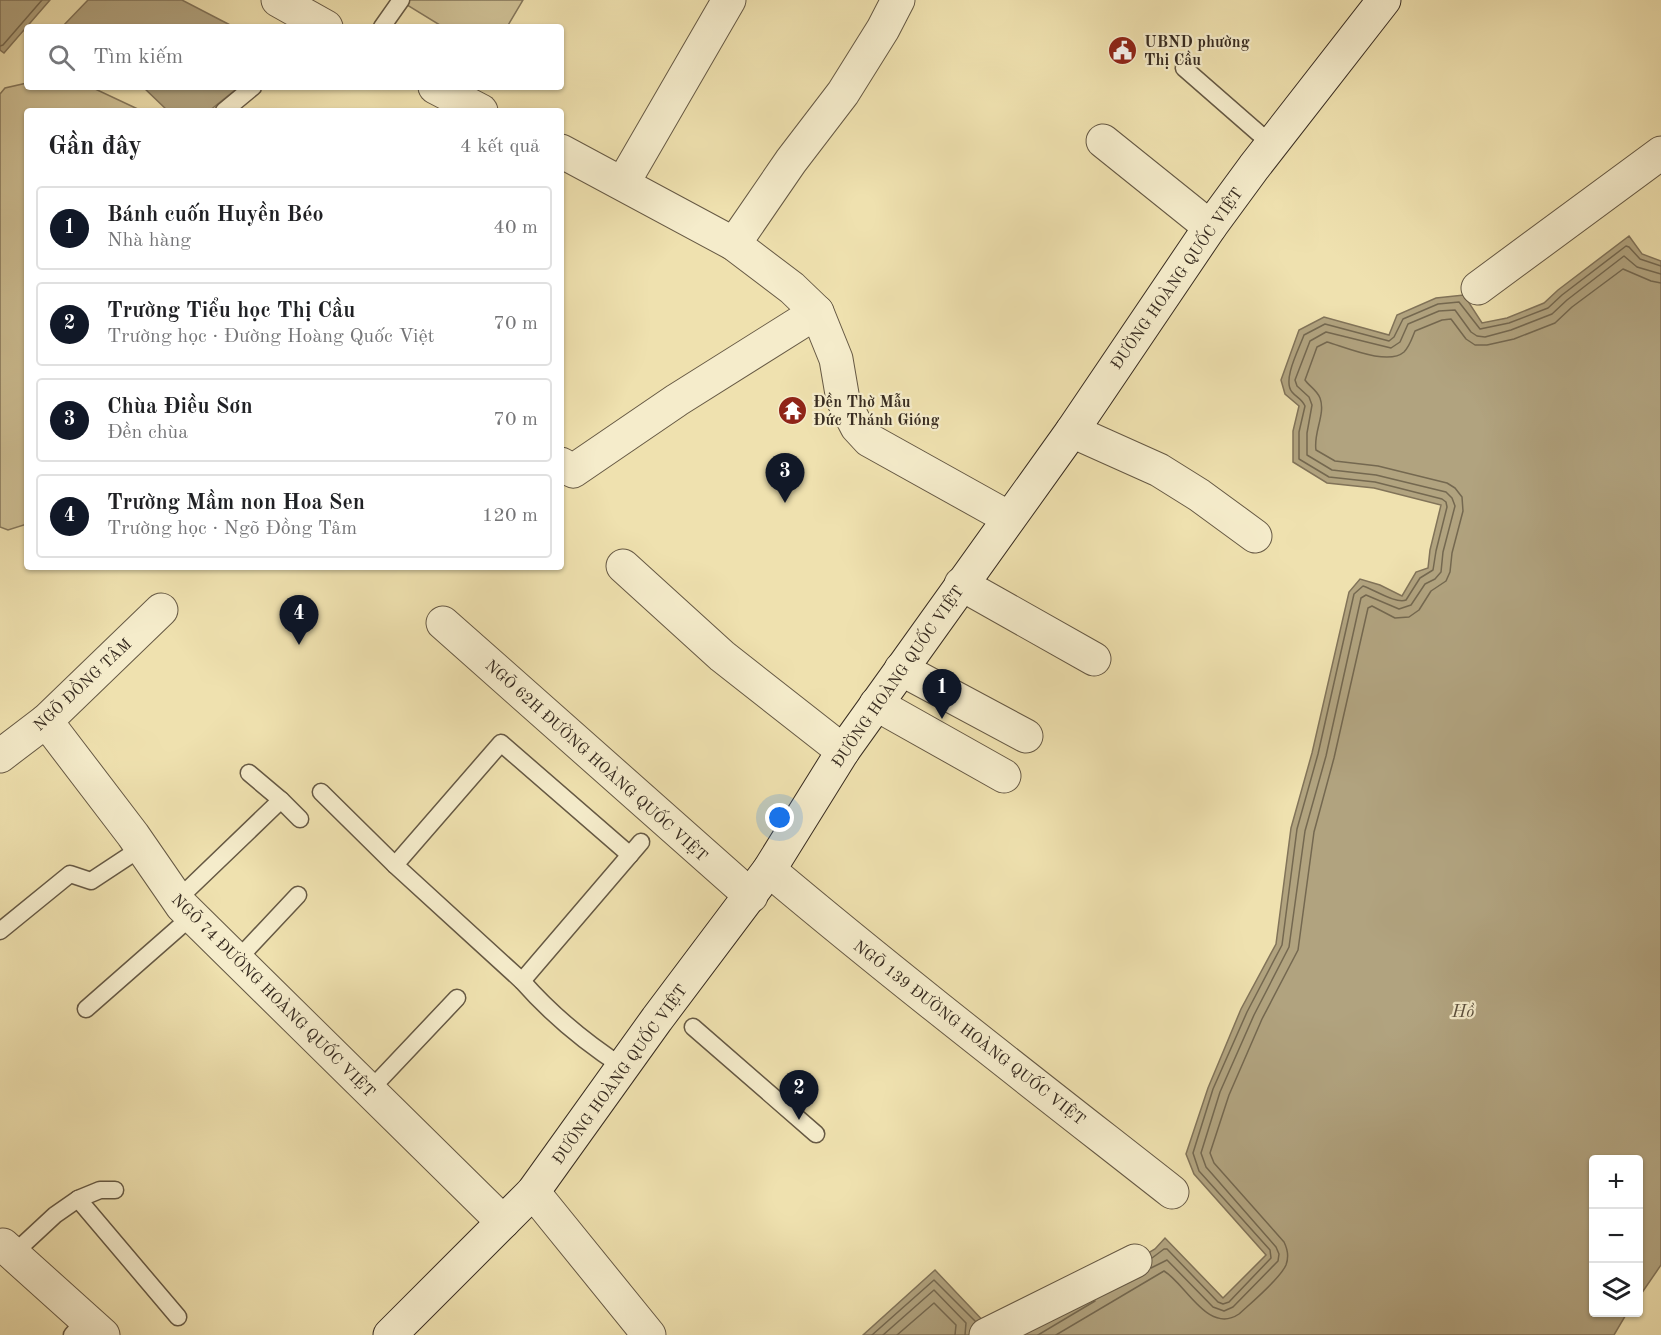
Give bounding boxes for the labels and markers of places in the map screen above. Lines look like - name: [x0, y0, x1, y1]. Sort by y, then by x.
- public building icon: UBND phường Thị Cầu: [1107, 34, 1139, 66]
- place label: UBND phường Thị Cầu: [1144, 35, 1250, 69]
- place label: Đền Thờ Mẫu Đức Thánh Gióng: [813, 392, 939, 429]
- temple icon: Đền Thờ Mẫu Đức Thánh Gióng: [776, 394, 808, 426]
- pin: 3: [766, 454, 804, 503]
- pin: 4: [280, 596, 318, 645]
- pin: 1: [922, 670, 962, 719]
- pin: 2: [780, 1070, 818, 1120]

